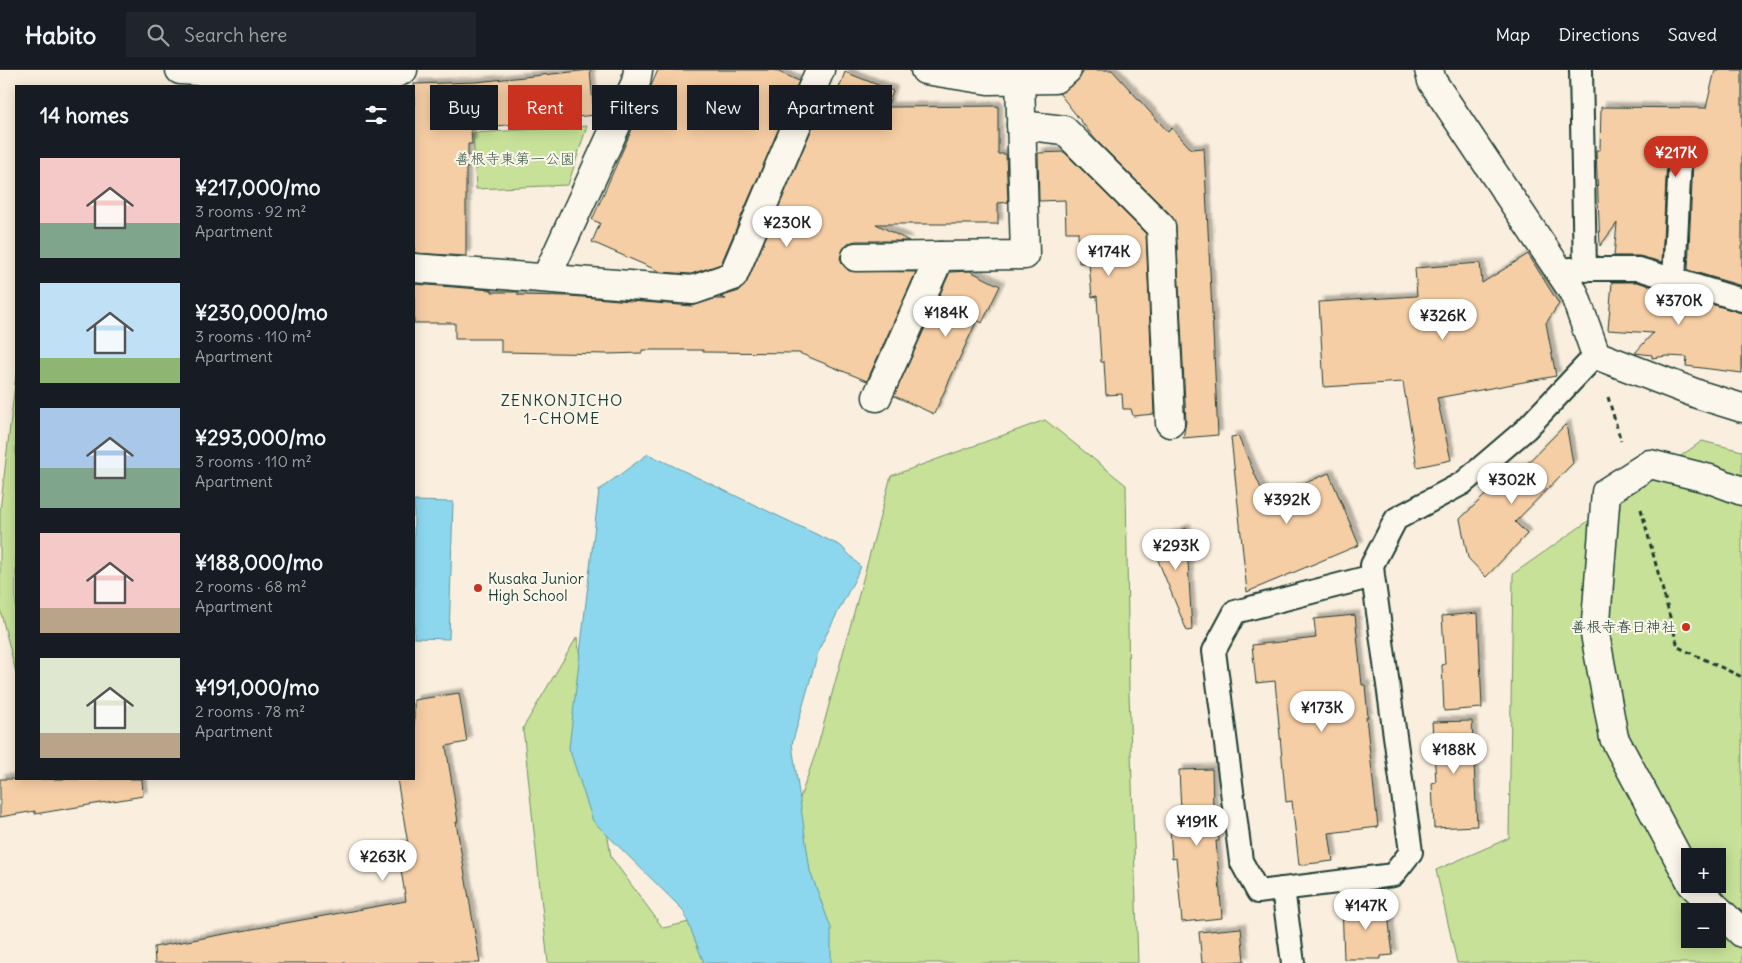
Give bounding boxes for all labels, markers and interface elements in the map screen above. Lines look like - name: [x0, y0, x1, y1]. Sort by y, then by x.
- search box: [126, 12, 476, 57]
- text: Habito: [25, 20, 96, 50]
- icon: search: [144, 21, 172, 49]
- text: Search here: [184, 23, 287, 47]
- text: Map: [1495, 23, 1530, 46]
- text: Directions: [1558, 23, 1640, 46]
- text: Saved: [1668, 23, 1717, 46]
- chip: Buy: [430, 85, 498, 130]
- chip: Rent: [508, 85, 582, 130]
- chip: Filters: [592, 85, 677, 130]
- chip: New: [687, 85, 759, 130]
- chip: Apartment: [769, 85, 892, 130]
- icon: filters: [362, 101, 390, 129]
- text: 14 homes: [40, 102, 129, 129]
- pin: ¥217K: [1641, 136, 1711, 178]
- text: ¥217K: [1655, 142, 1697, 162]
- park label: 善根寺東第一公園: [455, 149, 575, 168]
- text: ¥217,000/mo: [195, 174, 321, 201]
- icon: home: [80, 178, 140, 238]
- text: 3 rooms · 92 m²: [195, 201, 307, 221]
- pin: ¥230K: [752, 206, 822, 248]
- text: ¥230K: [763, 212, 811, 232]
- text: Apartment: [195, 221, 273, 241]
- pin: ¥174K: [1074, 234, 1144, 277]
- text: ¥174K: [1088, 241, 1130, 261]
- pin: ¥370K: [1644, 284, 1714, 326]
- text: ¥370K: [1656, 290, 1702, 310]
- pin: ¥184K: [911, 296, 981, 338]
- pin: ¥326K: [1408, 298, 1478, 341]
- text: ¥230,000/mo: [195, 299, 328, 326]
- text: ¥184K: [924, 302, 968, 322]
- icon: home: [80, 303, 140, 363]
- text: ¥326K: [1420, 305, 1466, 325]
- text: 3 rooms · 110 m²: [195, 326, 312, 346]
- text: Apartment: [195, 346, 273, 366]
- district label: ZENKONJICHO 1-CHOME: [501, 390, 623, 428]
- text: ¥293,000/mo: [195, 424, 326, 451]
- icon: home: [80, 428, 140, 488]
- text: 3 rooms · 110 m²: [195, 451, 312, 471]
- pin: ¥302K: [1477, 462, 1547, 505]
- text: ¥302K: [1488, 469, 1536, 489]
- text: Apartment: [195, 471, 273, 491]
- pin: ¥392K: [1252, 482, 1322, 525]
- text: ¥392K: [1264, 489, 1310, 509]
- pin: ¥293K: [1141, 528, 1211, 571]
- text: ¥293K: [1153, 535, 1199, 555]
- text: ¥188,000/mo: [195, 549, 323, 576]
- icon: home: [80, 553, 140, 613]
- place label: Kusaka Junior High School: [488, 569, 584, 605]
- text: 2 rooms · 68 m²: [195, 576, 307, 596]
- marker: Kusaka Junior High School: [472, 582, 484, 594]
- text: Apartment: [195, 596, 273, 616]
- place label: 善根寺春日神社: [1571, 617, 1676, 636]
- marker: 善根寺春日神社: [1680, 621, 1692, 633]
- text: ¥191,000/mo: [195, 674, 319, 701]
- icon: home: [80, 678, 140, 738]
- pin: ¥173K: [1287, 690, 1357, 733]
- text: ¥173K: [1301, 697, 1343, 717]
- text: 2 rooms · 78 m²: [195, 701, 305, 721]
- text: Apartment: [195, 721, 273, 741]
- pin: ¥188K: [1419, 732, 1489, 775]
- text: ¥188K: [1432, 739, 1476, 759]
- pin: ¥191K: [1162, 804, 1232, 847]
- text: ¥191K: [1176, 811, 1218, 831]
- pin: ¥263K: [348, 840, 418, 882]
- text: ¥263K: [360, 846, 406, 866]
- map controls: [1681, 848, 1726, 948]
- button: +: [1681, 848, 1726, 893]
- pin: ¥147K: [1331, 888, 1401, 931]
- text: ¥147K: [1345, 895, 1387, 915]
- button: −: [1681, 903, 1726, 948]

